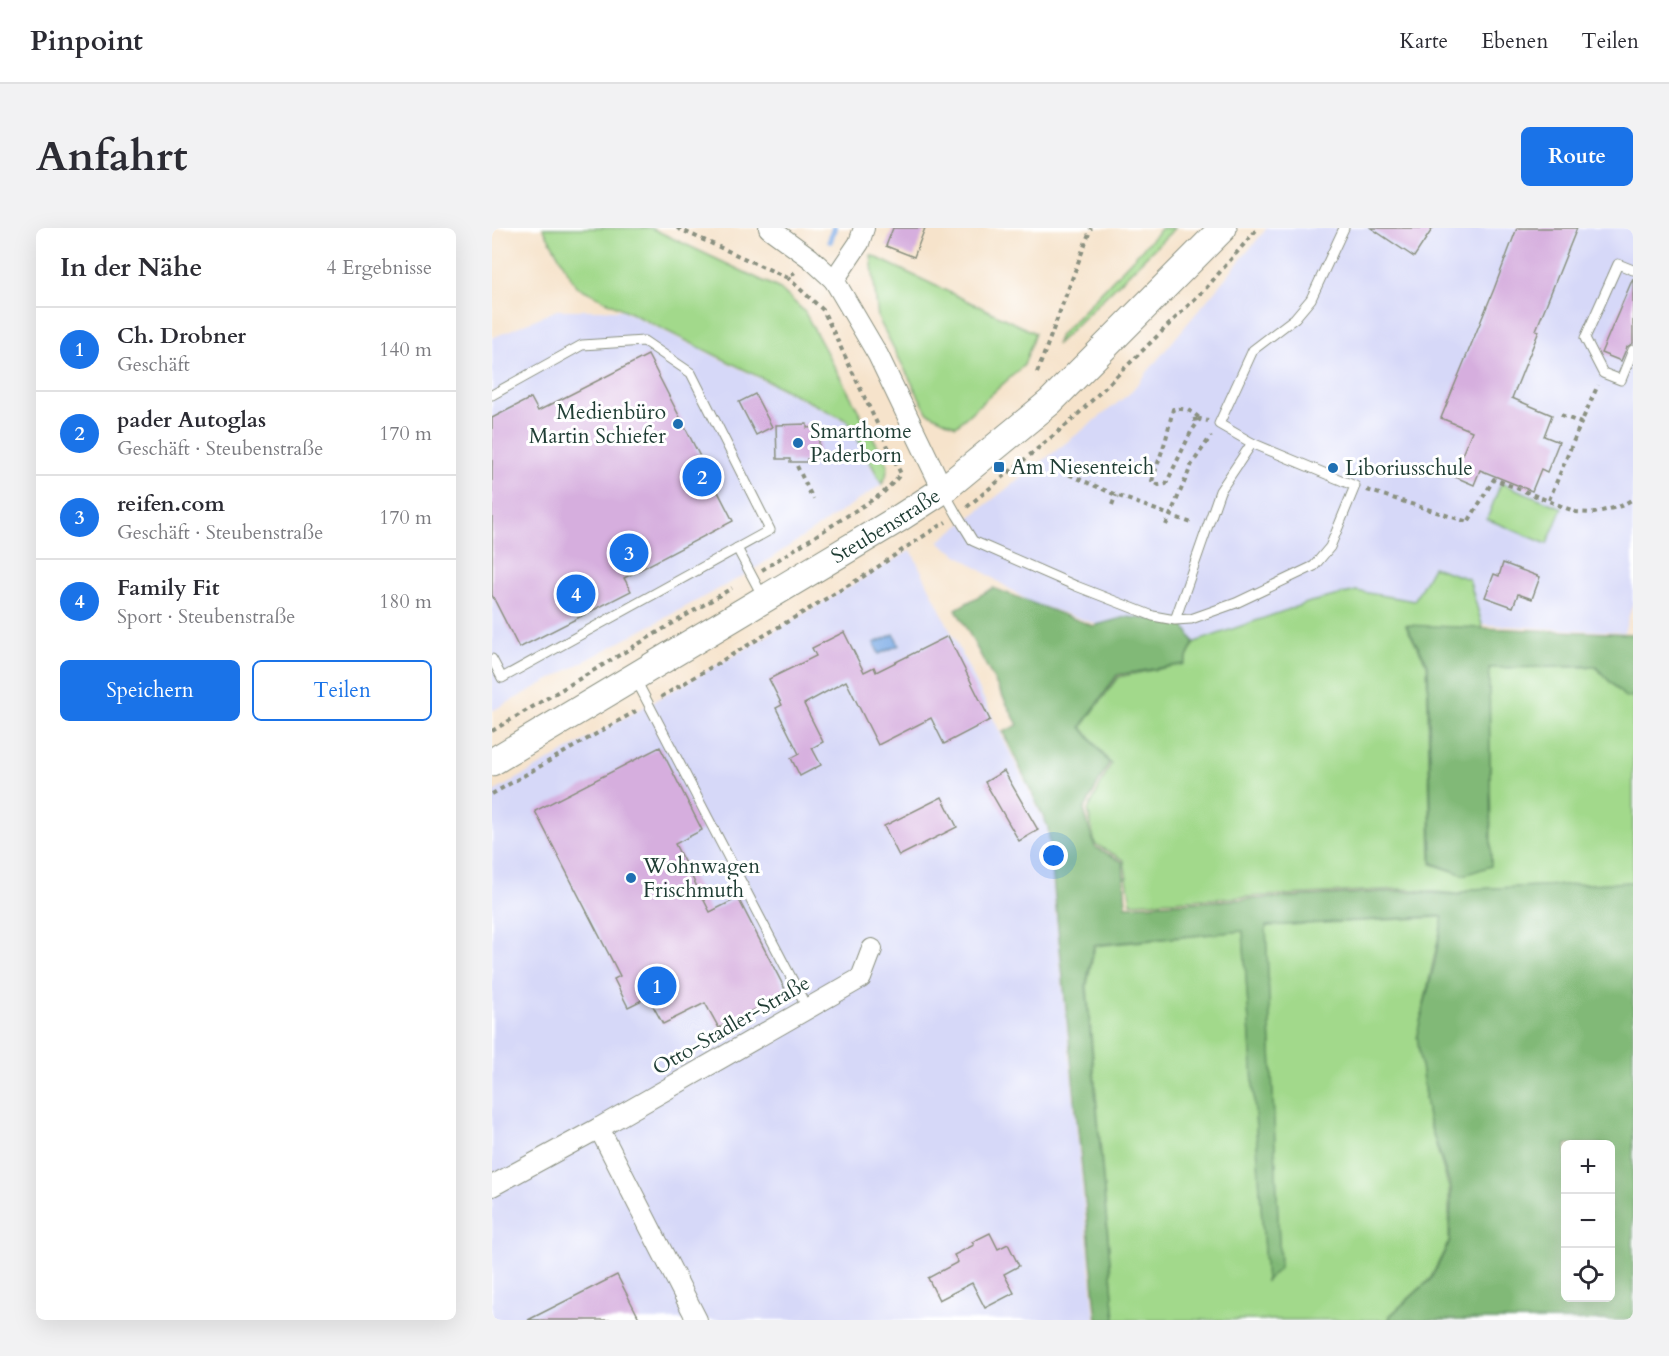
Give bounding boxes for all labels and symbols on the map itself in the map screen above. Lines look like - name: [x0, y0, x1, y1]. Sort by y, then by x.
- place label: Medienbüro Martin Schiefer: [529, 398, 666, 451]
- marker: Medienbüro Martin Schiefer: [671, 417, 685, 431]
- place label: Smarthome Paderborn: [810, 417, 912, 470]
- marker: Smarthome Paderborn: [791, 436, 805, 450]
- place label: Am Niesenteich: [1011, 453, 1155, 482]
- pin: 2: [682, 454, 722, 500]
- place label: Liboriusschule: [1345, 454, 1473, 483]
- marker: Am Niesenteich: [992, 460, 1006, 474]
- marker: Liboriusschule: [1326, 461, 1340, 475]
- street label: Steubenstraße: [826, 481, 946, 571]
- pin: 3: [610, 530, 648, 576]
- pin: 4: [556, 572, 596, 616]
- your location: [1039, 841, 1068, 870]
- place label: Wohnwagen Frischmuth: [642, 852, 760, 905]
- marker: Wohnwagen Frischmuth: [624, 871, 638, 885]
- pin: 1: [638, 964, 676, 1008]
- street label: Otto-Stadler-Straße: [647, 969, 815, 1082]

